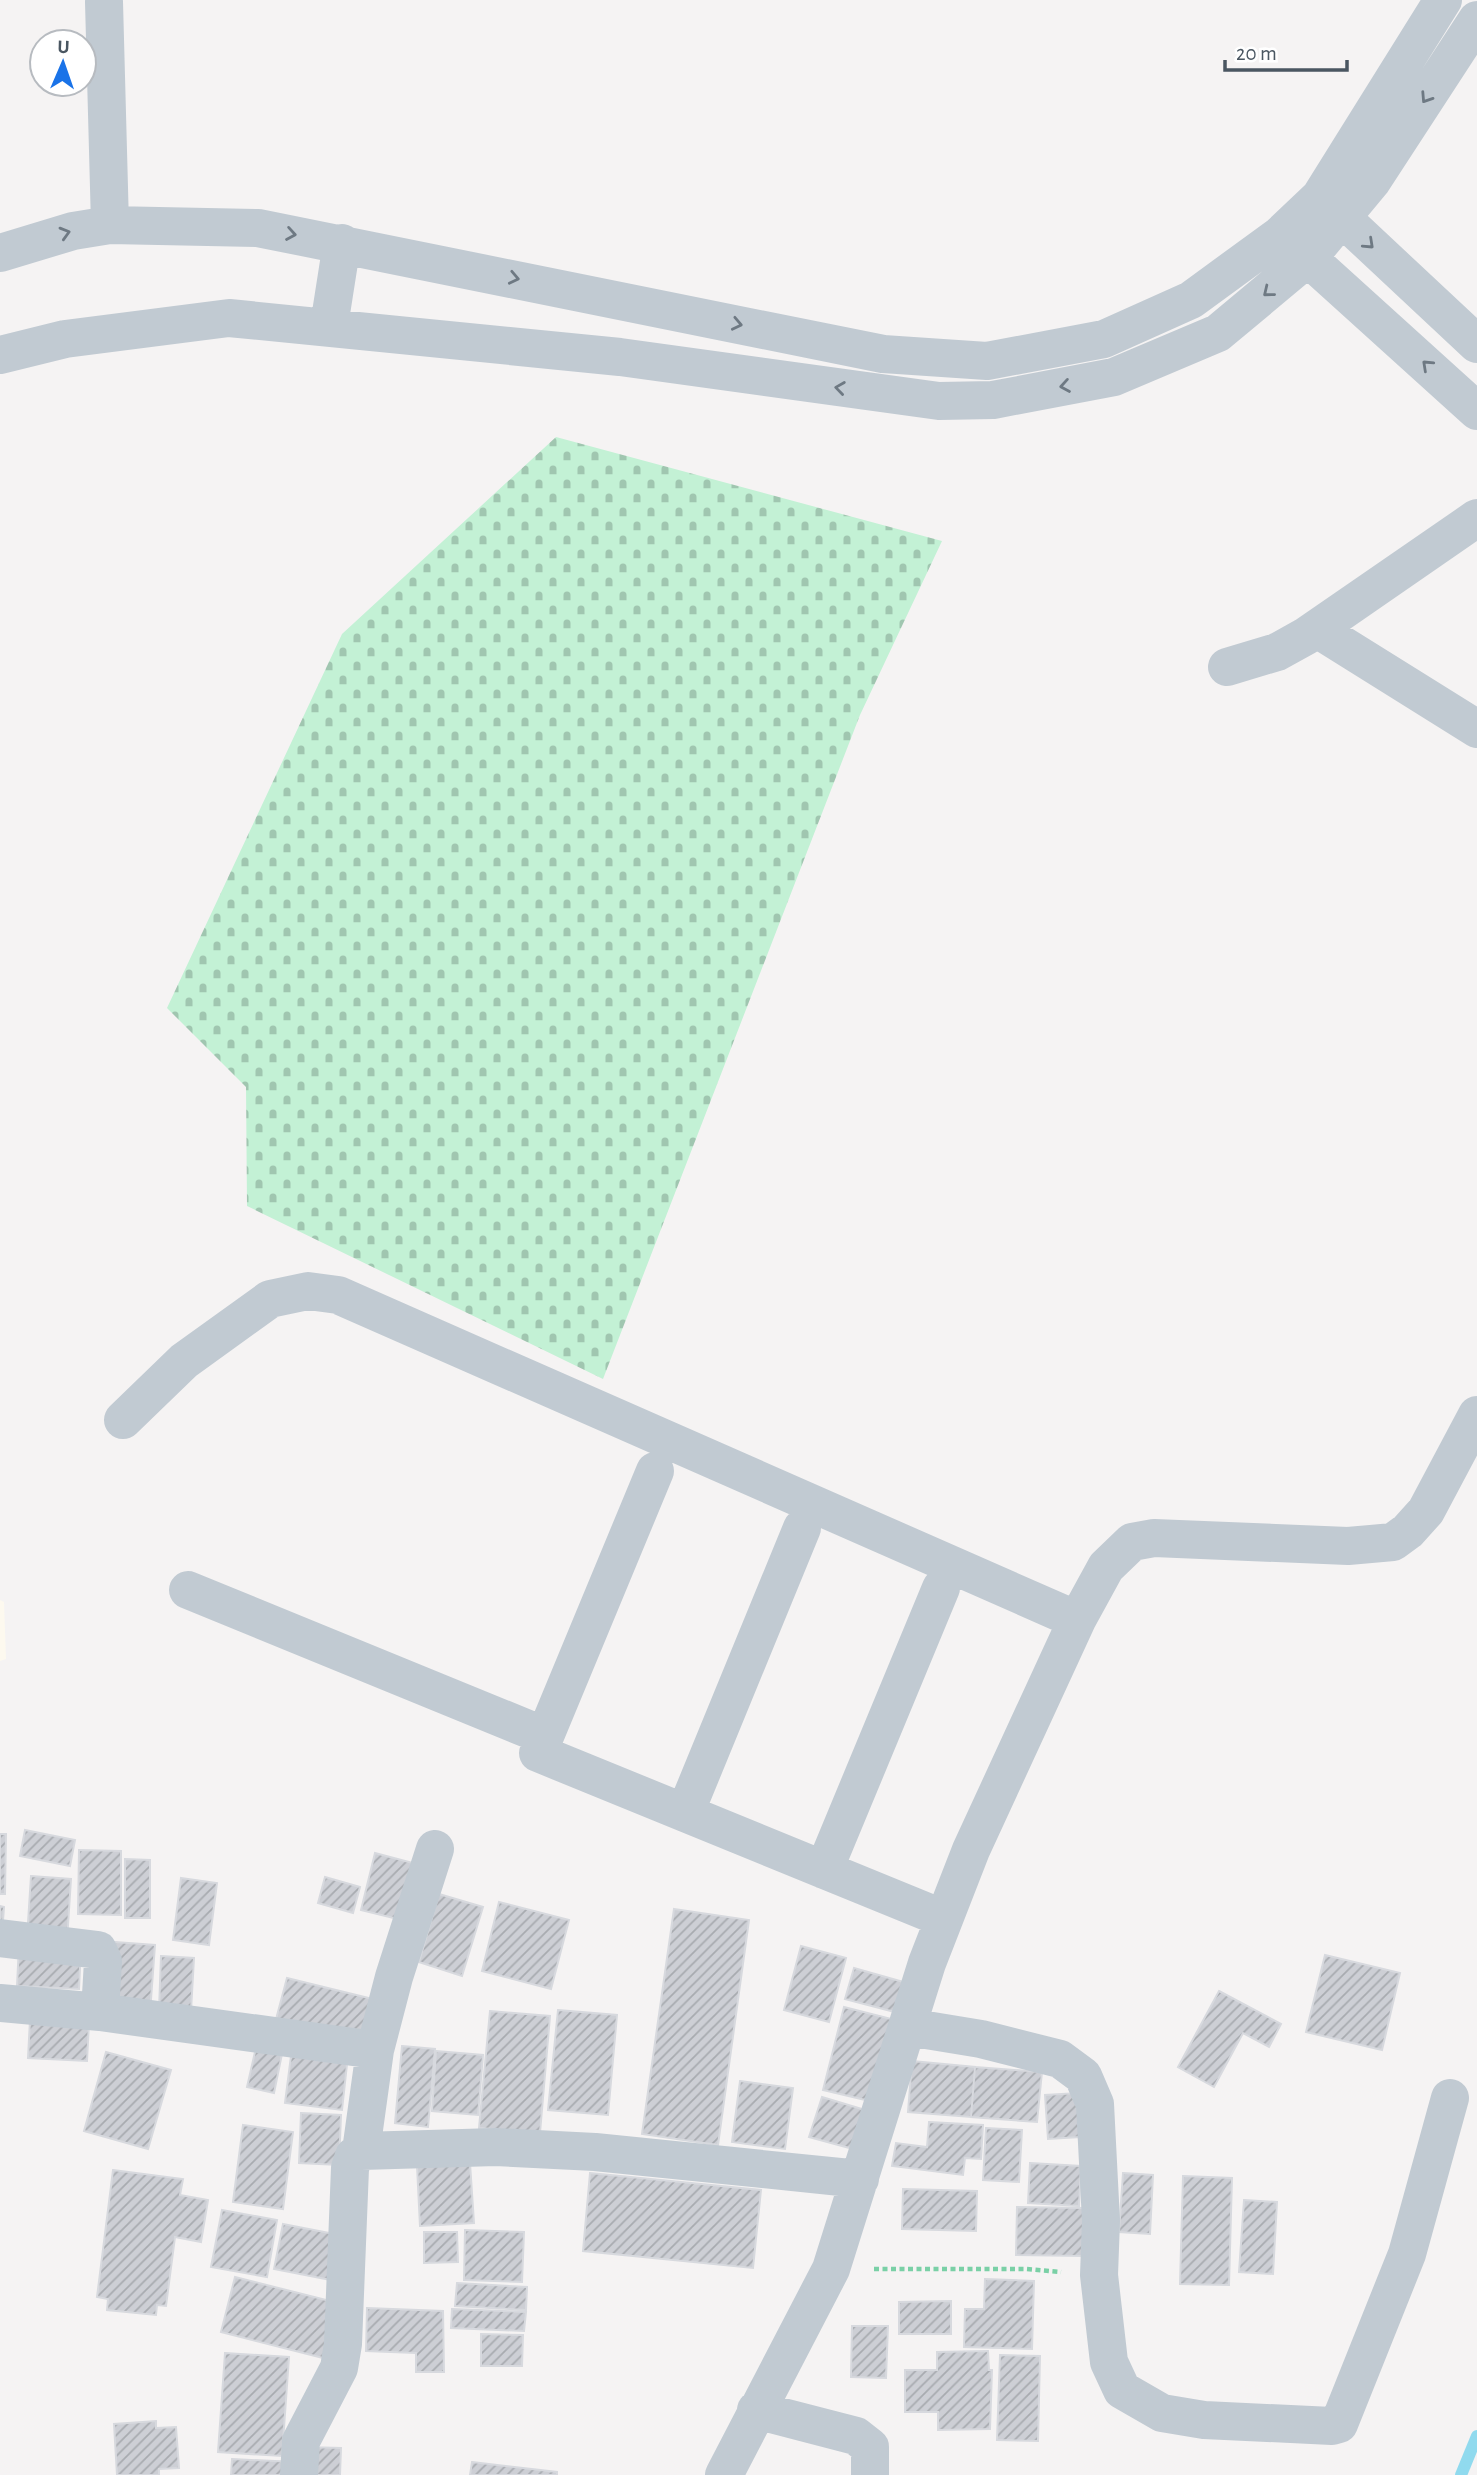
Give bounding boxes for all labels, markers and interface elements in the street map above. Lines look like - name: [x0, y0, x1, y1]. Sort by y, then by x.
- north arrow: [28, 28, 98, 98]
- scale bar: [1225, 28, 1348, 72]
- text: U: [57, 38, 70, 57]
- text: 20 m: [1236, 43, 1277, 64]
- one-way arrow: [1422, 90, 1434, 103]
- one-way arrow: [285, 226, 297, 241]
- one-way arrow: [59, 227, 71, 242]
- one-way arrow: [1361, 236, 1374, 248]
- one-way arrow: [508, 270, 520, 285]
- one-way arrow: [1264, 284, 1276, 297]
- one-way arrow: [731, 315, 743, 330]
- one-way arrow: [1422, 360, 1435, 373]
- one-way arrow: [1059, 378, 1071, 393]
- one-way arrow: [834, 381, 845, 396]

